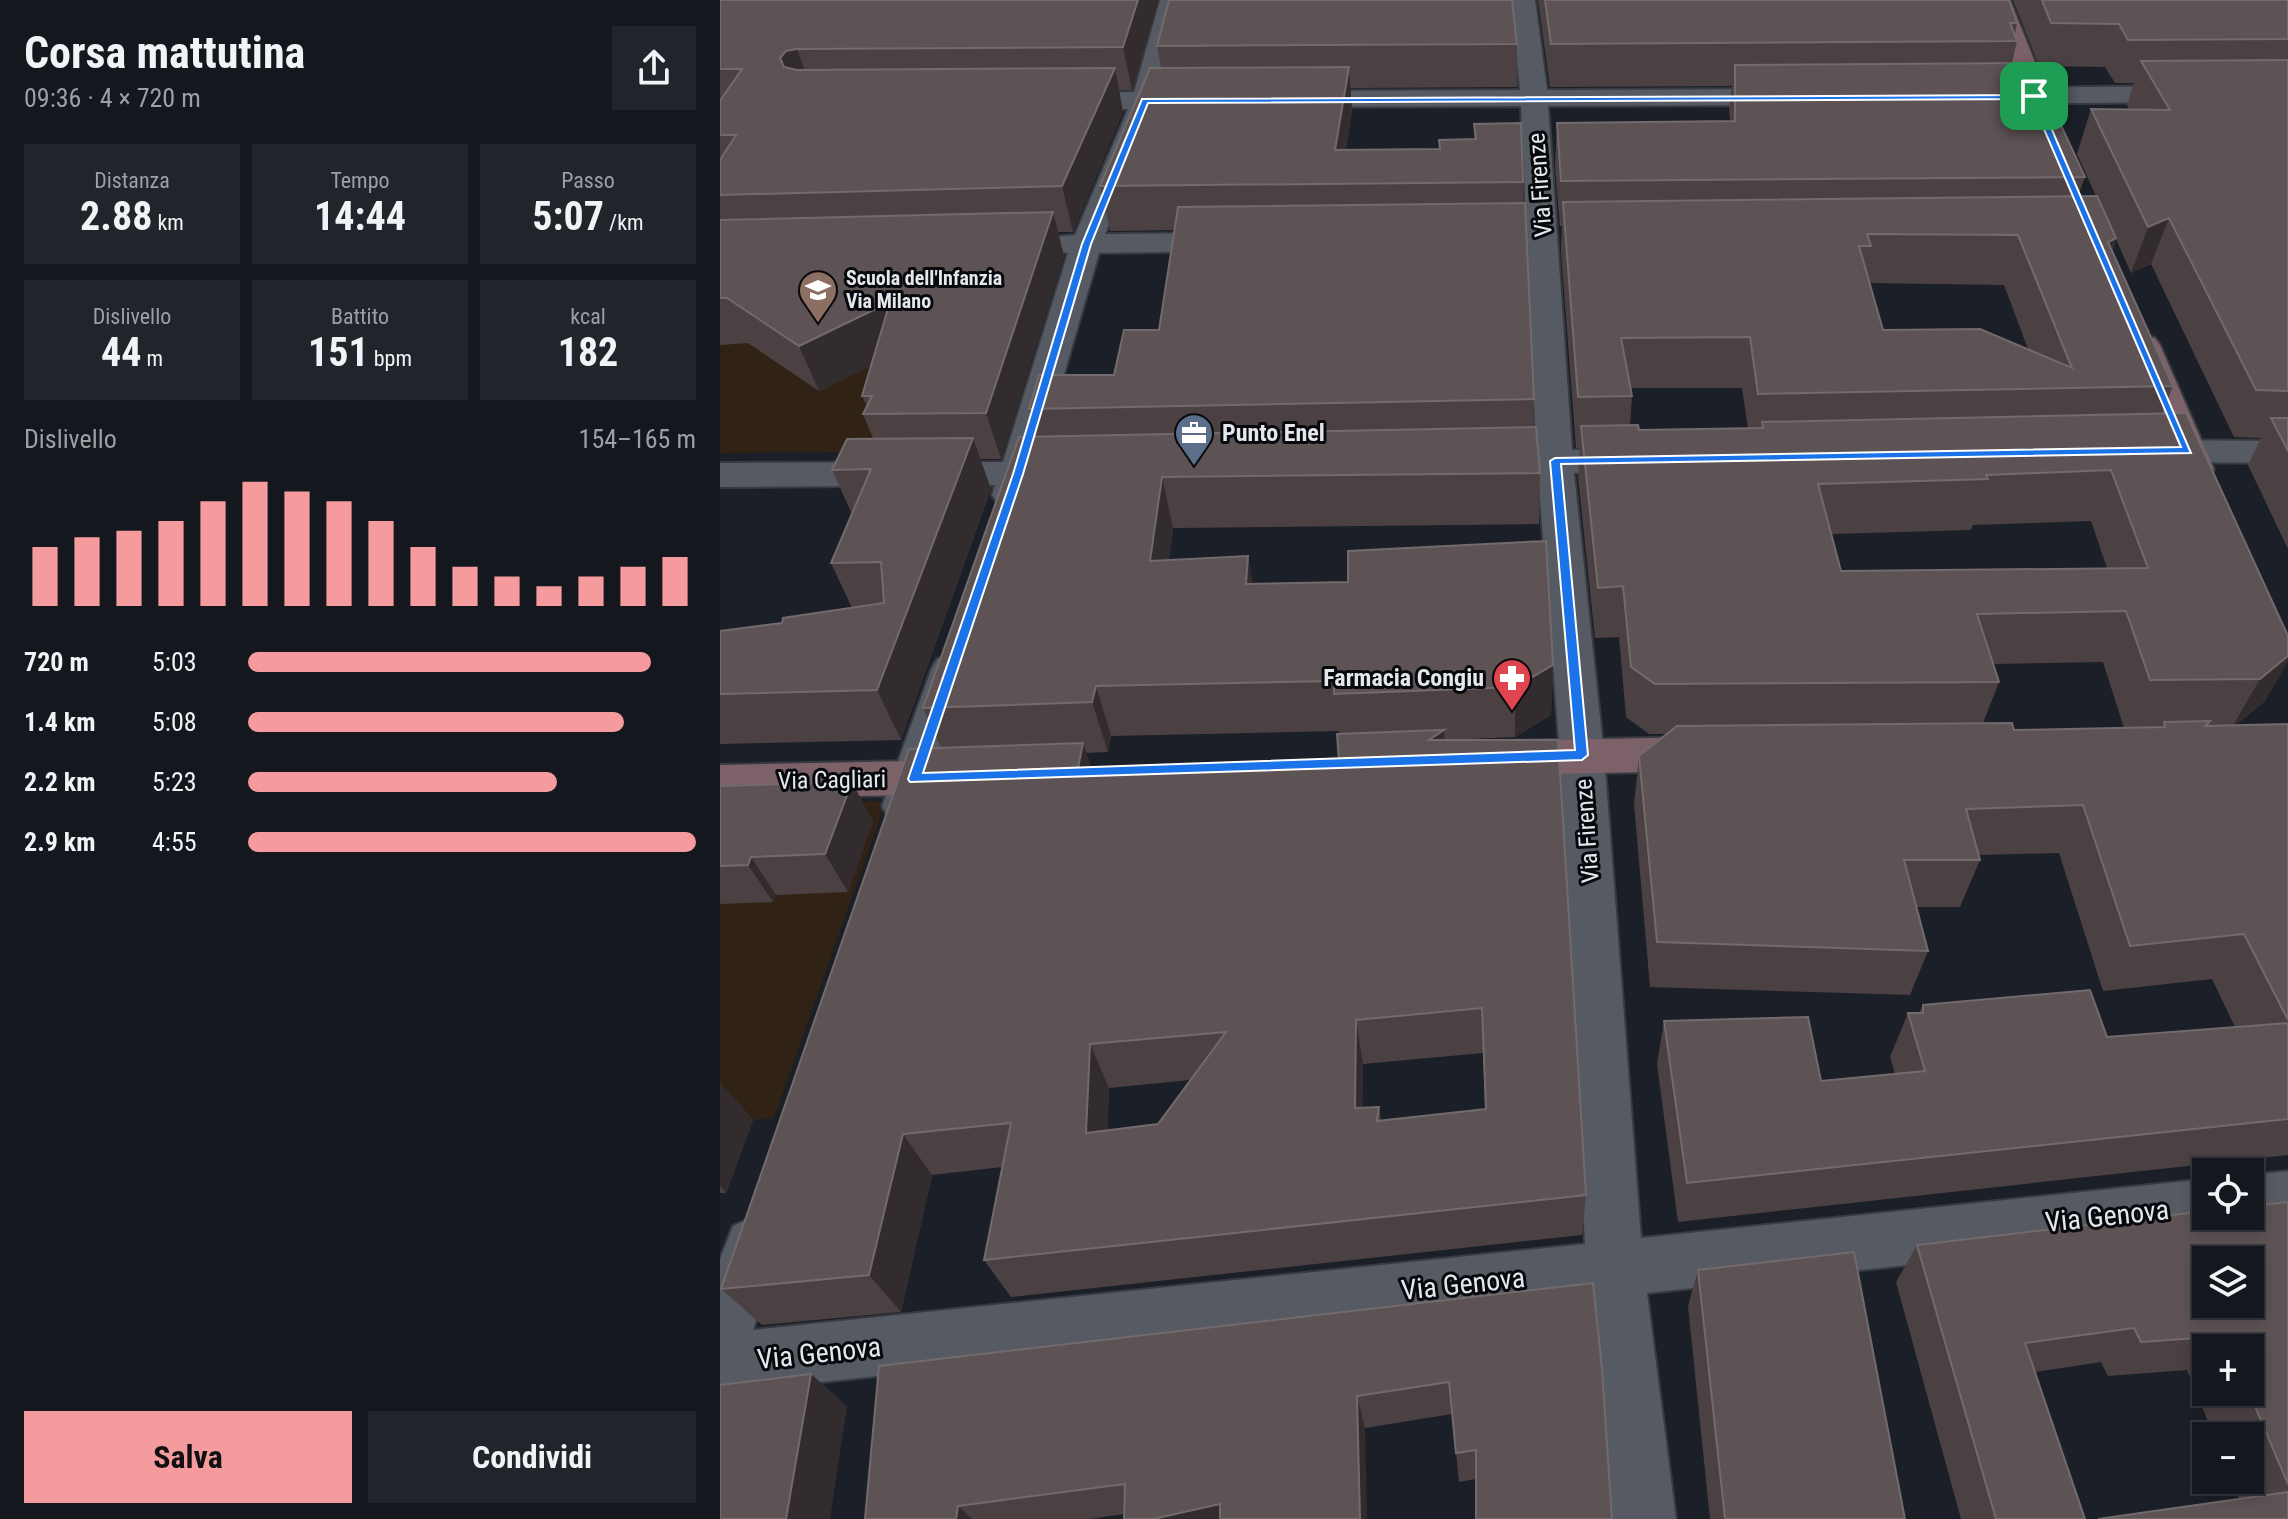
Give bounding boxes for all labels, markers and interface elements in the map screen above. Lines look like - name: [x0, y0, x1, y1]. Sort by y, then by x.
- button: share: [612, 26, 696, 110]
- text: Corsa mattutina: [24, 27, 305, 79]
- pin: [2000, 62, 2068, 130]
- icon: arrive: [2012, 74, 2056, 118]
- text: 09:36 · 4 × 720 m: [24, 83, 201, 113]
- street label: Via Firenze: [1522, 132, 1558, 238]
- text: Distanza: [94, 168, 170, 193]
- text: Tempo: [330, 168, 390, 193]
- text: Passo: [561, 168, 615, 193]
- text: 2.88: [80, 193, 152, 240]
- text: 14:44: [314, 193, 406, 240]
- text: 5:07: [532, 193, 604, 240]
- text: km: [152, 210, 184, 235]
- text: /km: [604, 210, 644, 235]
- place label: Scuola dell'Infanzia Via Milano: [846, 266, 1002, 313]
- school or university icon: Scuola dell'Infanzia Via Milano: [797, 269, 839, 324]
- text: Dislivello: [93, 304, 171, 329]
- text: Battito: [331, 304, 389, 329]
- text: kcal: [570, 304, 606, 329]
- text: 44: [101, 329, 141, 376]
- text: 151: [308, 329, 369, 376]
- text: 182: [558, 329, 618, 376]
- text: m: [141, 346, 163, 371]
- text: bpm: [369, 346, 412, 371]
- office icon: Punto Enel: [1173, 412, 1215, 467]
- place label: Punto Enel: [1222, 419, 1325, 447]
- text: Dislivello: [24, 424, 117, 454]
- text: 154–165 m: [579, 424, 696, 454]
- text: 720 m: [24, 647, 89, 677]
- text: 5:03: [152, 647, 197, 677]
- pharmacy icon: Farmacia Congiu: [1491, 657, 1533, 712]
- place label: Farmacia Congiu: [1323, 664, 1484, 692]
- text: 1.4 km: [24, 707, 96, 737]
- text: 5:08: [152, 707, 197, 737]
- street label: Via Cagliari: [778, 765, 886, 795]
- text: 2.2 km: [24, 767, 96, 797]
- text: 5:23: [152, 767, 197, 797]
- street label: Via Firenze: [1569, 778, 1605, 884]
- text: 2.9 km: [24, 827, 96, 857]
- text: 4:55: [152, 827, 197, 857]
- map controls: [2192, 1158, 2264, 1494]
- button: locate: [2192, 1158, 2264, 1230]
- street label: Via Genova: [2043, 1193, 2171, 1239]
- button: layers: [2192, 1246, 2264, 1318]
- street label: Via Genova: [1399, 1261, 1527, 1307]
- street label: Via Genova: [755, 1330, 883, 1376]
- button: +: [2192, 1334, 2264, 1406]
- button: Salva: [24, 1411, 352, 1503]
- button: Condividi: [368, 1411, 696, 1503]
- button: −: [2192, 1422, 2264, 1494]

